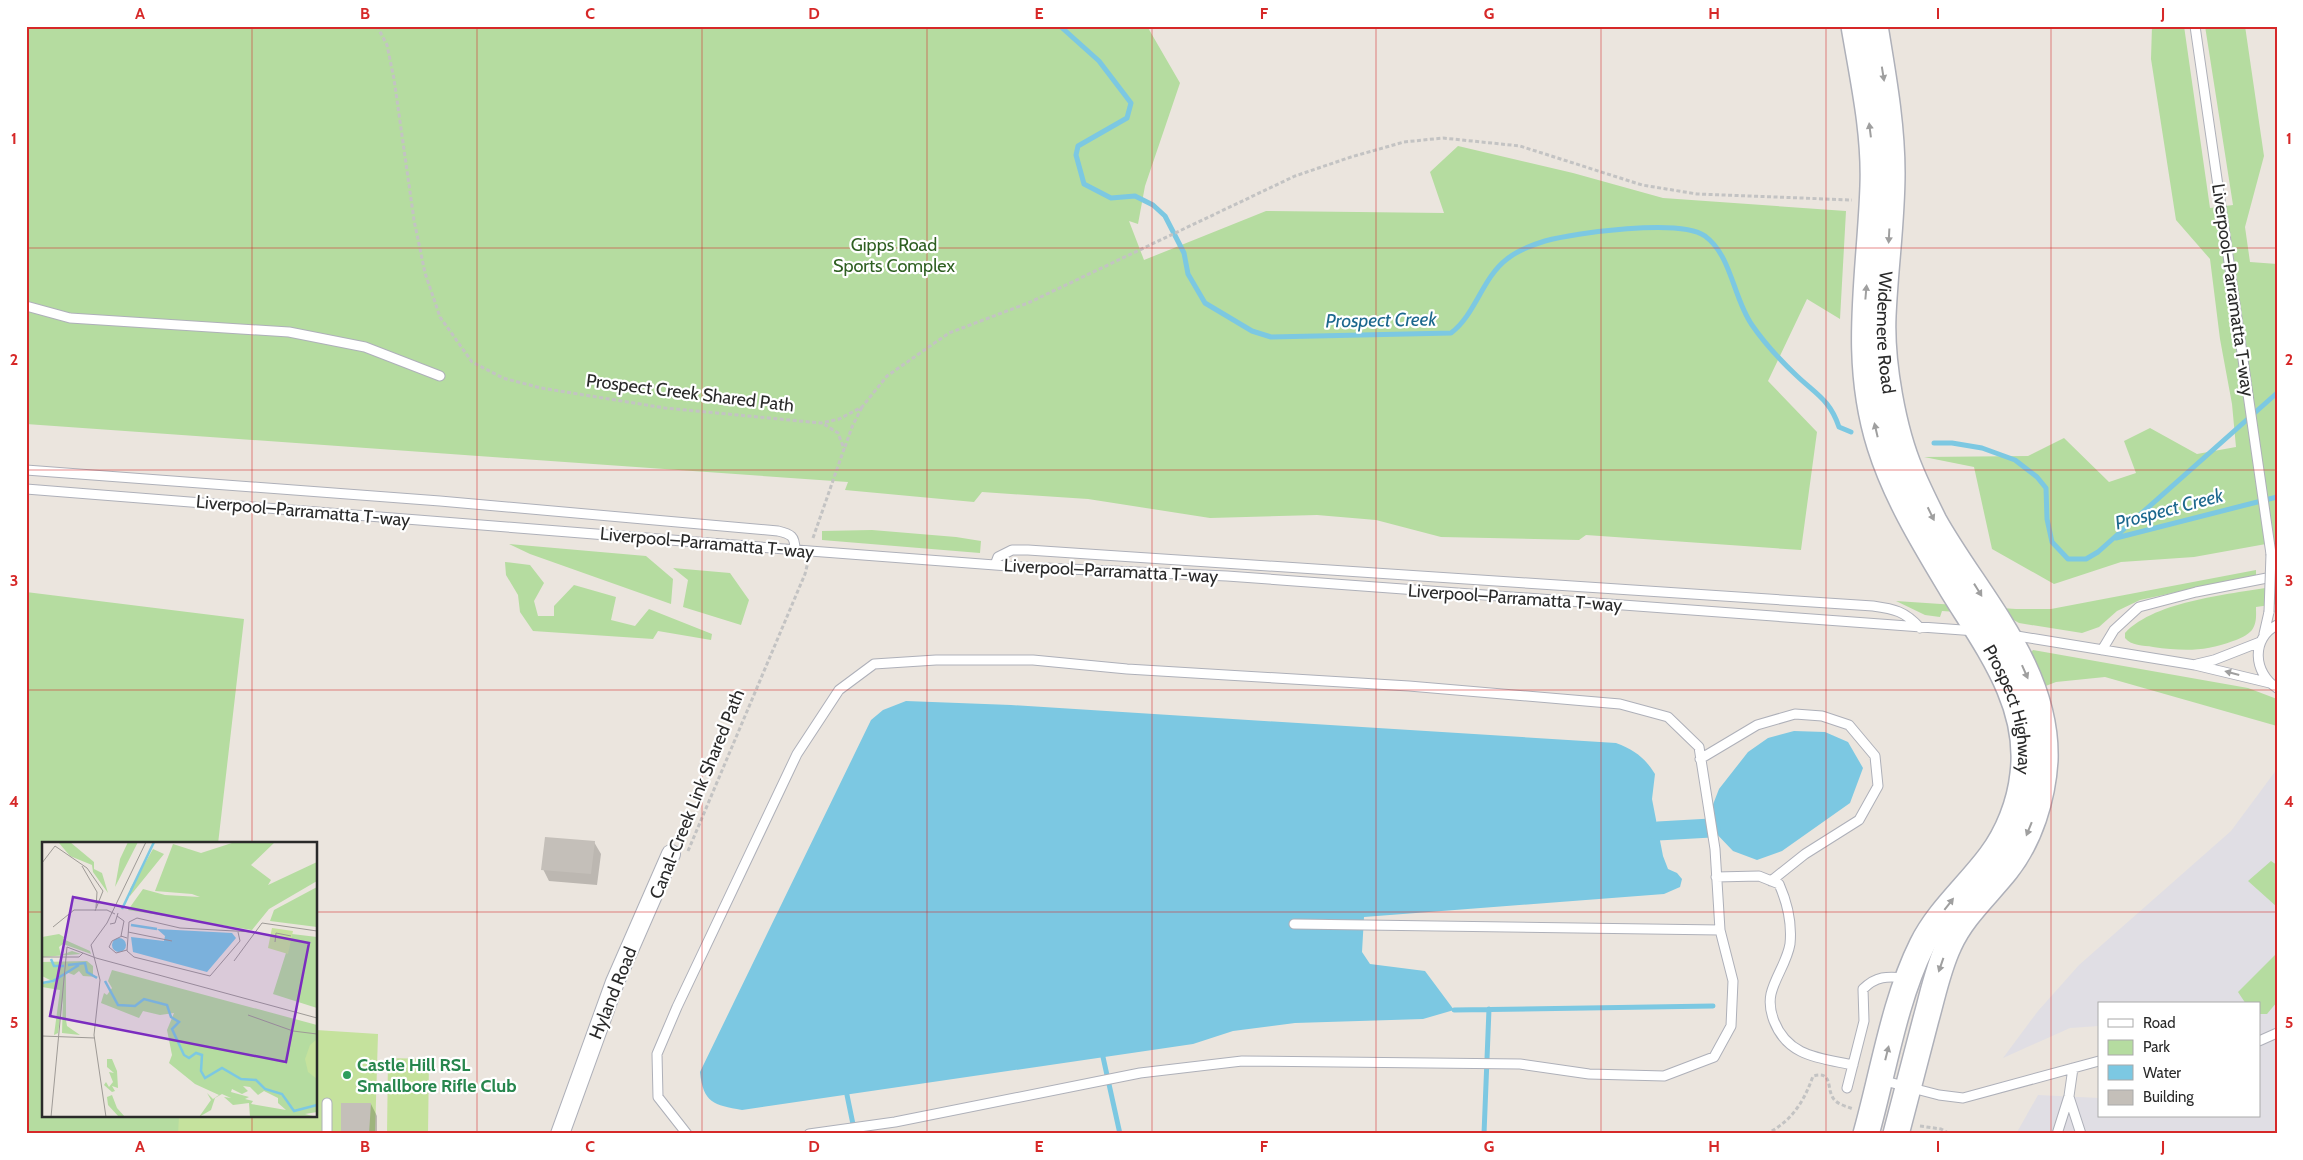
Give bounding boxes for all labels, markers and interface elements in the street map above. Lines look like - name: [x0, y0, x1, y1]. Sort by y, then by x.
- text: A: [135, 4, 145, 23]
- text: B: [360, 4, 370, 23]
- text: C: [585, 4, 595, 23]
- text: D: [808, 4, 820, 23]
- text: E: [1034, 4, 1044, 23]
- text: F: [1260, 4, 1269, 23]
- text: G: [1484, 4, 1494, 23]
- text: H: [1708, 4, 1720, 23]
- text: I: [1936, 4, 1940, 23]
- text: J: [2160, 4, 2165, 23]
- one-way arrow: [1879, 67, 1887, 83]
- one-way arrow: [1866, 122, 1874, 138]
- text: 1: [11, 129, 17, 148]
- text: 1: [2286, 129, 2292, 148]
- street label: Liverpool–Parramatta T-way: [2207, 182, 2259, 398]
- one-way arrow: [1884, 228, 1892, 244]
- park label: Gipps Road Sports Complex: [833, 234, 955, 277]
- street label: Widemere Road: [1872, 270, 1900, 395]
- one-way arrow: [1862, 284, 1870, 300]
- water label: Prospect Creek: [1325, 308, 1438, 332]
- text: 2: [10, 350, 18, 369]
- text: 2: [2285, 350, 2293, 369]
- street label: Prospect Creek Shared Path: [585, 369, 795, 417]
- one-way arrow: [1872, 422, 1880, 437]
- water label: Prospect Creek: [2112, 483, 2226, 534]
- street label: Liverpool–Parramatta T-way: [195, 491, 411, 531]
- one-way arrow: [1927, 506, 1935, 521]
- street label: Liverpool–Parramatta T-way: [599, 523, 815, 563]
- street label: Liverpool–Parramatta T-way: [1003, 554, 1219, 588]
- text: 3: [10, 571, 18, 590]
- text: 3: [2285, 571, 2293, 590]
- street label: Liverpool–Parramatta T-way: [1407, 580, 1623, 616]
- one-way arrow: [1974, 584, 1983, 597]
- street label: Prospect Highway: [1978, 641, 2035, 776]
- one-way arrow: [2022, 665, 2030, 679]
- one-way arrow: [2225, 669, 2240, 677]
- street label: Canal-Creek Link Shared Path: [645, 686, 749, 902]
- text: 4: [9, 792, 19, 811]
- text: 4: [2284, 792, 2294, 811]
- one-way arrow: [2024, 822, 2032, 836]
- inset map: [42, 842, 318, 1118]
- one-way arrow: [1944, 897, 1954, 911]
- street label: Hyland Road: [585, 944, 641, 1042]
- one-way arrow: [1937, 957, 1945, 972]
- legend: [2098, 1002, 2260, 1118]
- text: 5: [10, 1013, 18, 1032]
- text: 5: [2285, 1013, 2293, 1032]
- text: Road: [2143, 1014, 2176, 1032]
- text: Park: [2143, 1038, 2170, 1056]
- one-way arrow: [1883, 1045, 1891, 1060]
- place label: Castle Hill RSL Smallbore Rifle Club: [357, 1054, 516, 1097]
- text: Water: [2143, 1064, 2181, 1082]
- marker: Castle Hill RSL Smallbore Rifle Club: [341, 1069, 353, 1081]
- text: Building: [2143, 1088, 2194, 1106]
- text: A: [135, 1137, 145, 1156]
- text: B: [360, 1137, 370, 1156]
- text: C: [585, 1137, 595, 1156]
- text: D: [808, 1137, 820, 1156]
- text: E: [1034, 1137, 1044, 1156]
- text: F: [1260, 1137, 1269, 1156]
- text: G: [1484, 1137, 1494, 1156]
- text: H: [1708, 1137, 1720, 1156]
- text: I: [1936, 1137, 1940, 1156]
- text: J: [2160, 1137, 2165, 1156]

